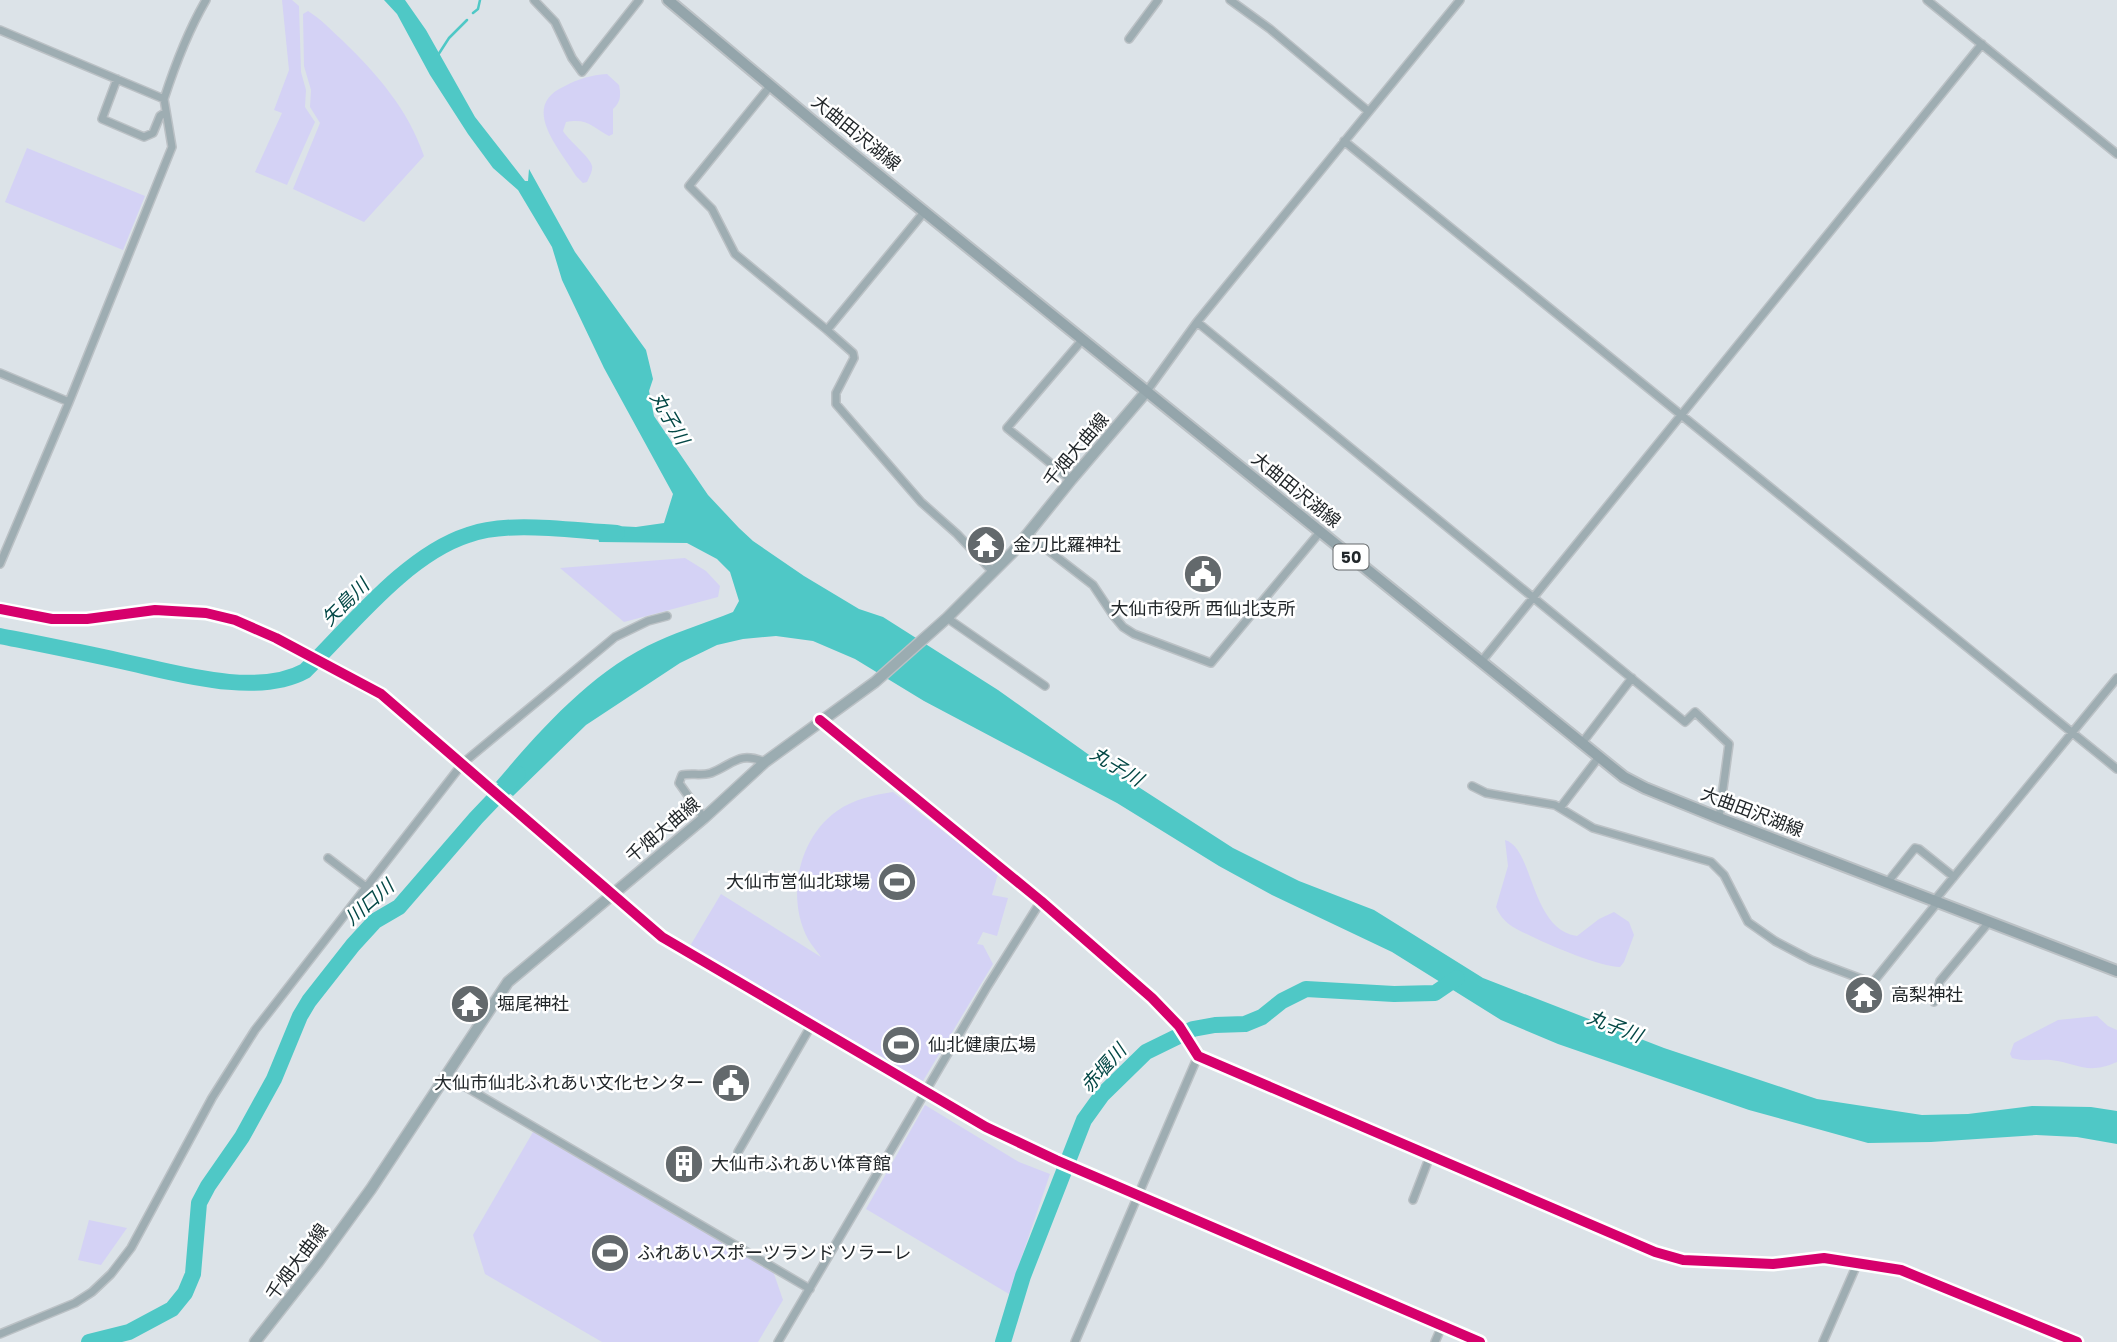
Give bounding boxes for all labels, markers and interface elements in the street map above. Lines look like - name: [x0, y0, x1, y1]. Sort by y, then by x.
- street label: 大曲田沢湖線: [806, 89, 906, 176]
- water label: 丸子川: [644, 387, 697, 451]
- street label: 千畑大曲線: [1037, 407, 1114, 492]
- street label: 大曲田沢湖線: [1246, 446, 1346, 533]
- temple icon: 金刀比羅神社: [965, 524, 1007, 566]
- place label: 金刀比羅神社: [1013, 532, 1121, 557]
- road number: 50: [1334, 544, 1368, 570]
- public building icon: 大仙市役所 西仙北支所: [1182, 553, 1224, 595]
- water label: 矢島川: [316, 571, 376, 632]
- place label: 大仙市役所 西仙北支所: [1111, 596, 1295, 621]
- water label: 丸子川: [1085, 740, 1150, 794]
- street label: 大曲田沢湖線: [1697, 781, 1807, 843]
- street label: 千畑大曲線: [620, 791, 705, 868]
- sports icon: 大仙市営仙北球場: [876, 861, 918, 903]
- place label: 大仙市営仙北球場: [726, 869, 870, 894]
- water label: 川口川: [339, 872, 401, 931]
- temple icon: 高梨神社: [1843, 974, 1885, 1016]
- place label: 高梨神社: [1891, 982, 1963, 1007]
- temple icon: 堀尾神社: [449, 983, 491, 1025]
- place label: 堀尾神社: [497, 991, 569, 1016]
- water label: 丸子川: [1583, 1004, 1648, 1050]
- sports icon: 仙北健康広場: [880, 1024, 922, 1066]
- place label: 仙北健康広場: [928, 1032, 1036, 1057]
- water label: 赤堰川: [1074, 1037, 1134, 1099]
- public building icon: 大仙市仙北ふれあい文化センター: [710, 1062, 752, 1104]
- place label: 大仙市仙北ふれあい文化センター: [434, 1070, 704, 1095]
- building icon: 大仙市ふれあい体育館: [663, 1143, 705, 1185]
- place label: 大仙市ふれあい体育館: [711, 1151, 891, 1176]
- street label: 千畑大曲線: [260, 1218, 334, 1305]
- sports icon: ふれあいスポーツランド ソラーレ: [589, 1232, 631, 1274]
- place label: ふれあいスポーツランド ソラーレ: [637, 1240, 911, 1265]

